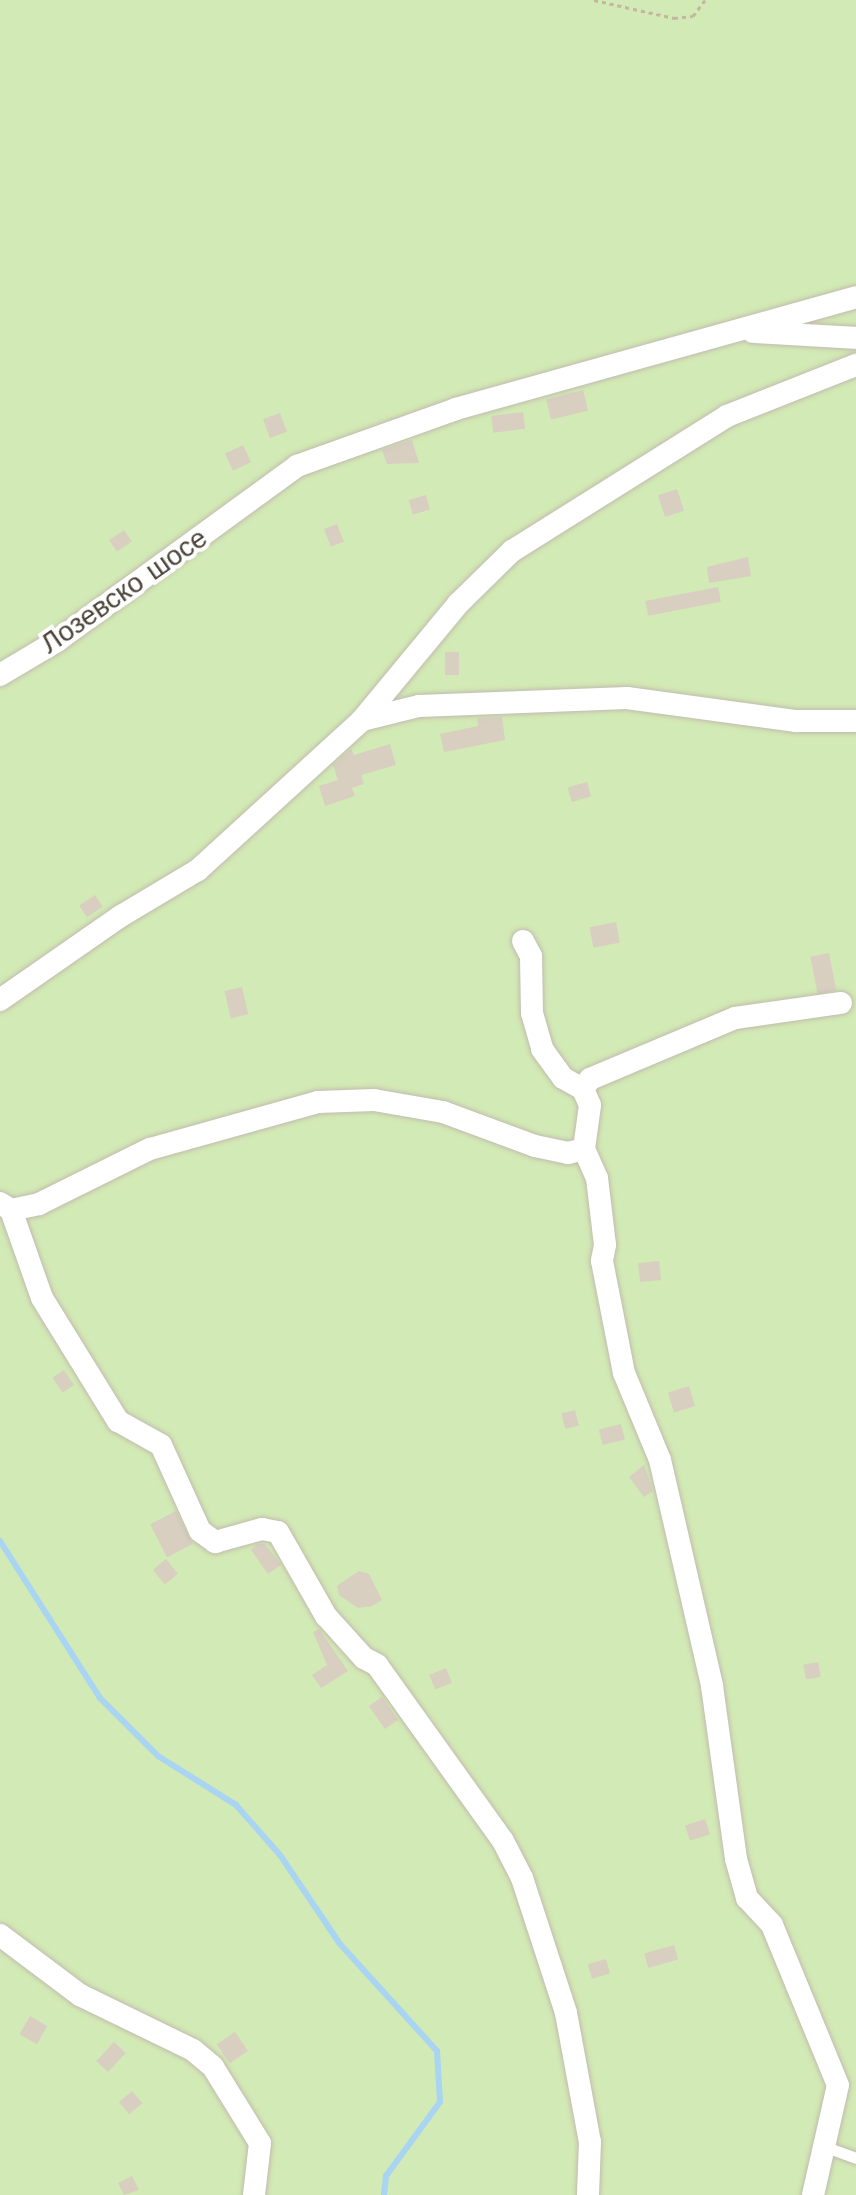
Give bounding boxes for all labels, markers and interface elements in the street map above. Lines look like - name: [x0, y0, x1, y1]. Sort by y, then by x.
- street label: Лозевско шосе: [34, 521, 214, 661]

